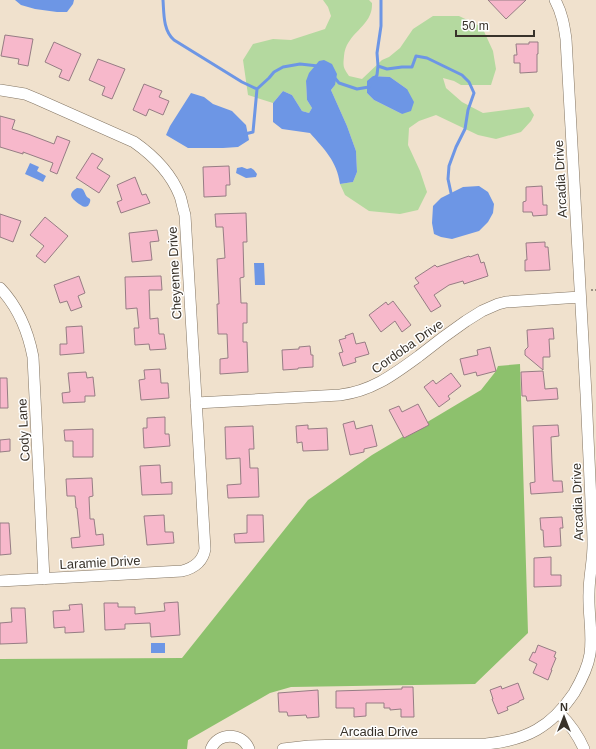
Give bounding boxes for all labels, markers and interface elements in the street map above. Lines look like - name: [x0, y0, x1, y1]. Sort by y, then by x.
- scale bar: [456, 12, 534, 38]
- text: 50 m: [462, 19, 489, 33]
- street label: Arcadia Drive: [551, 140, 570, 218]
- street label: Cheyenne Drive: [165, 226, 184, 320]
- street label: Cordoba Drive: [369, 316, 446, 377]
- street label: Cody Lane: [14, 398, 33, 462]
- street label: Arcadia Drive: [569, 463, 586, 541]
- street label: Laramie Drive: [59, 553, 141, 572]
- north arrow: [544, 697, 584, 737]
- text: N: [560, 701, 568, 713]
- street label: Arcadia Drive: [340, 724, 418, 739]

